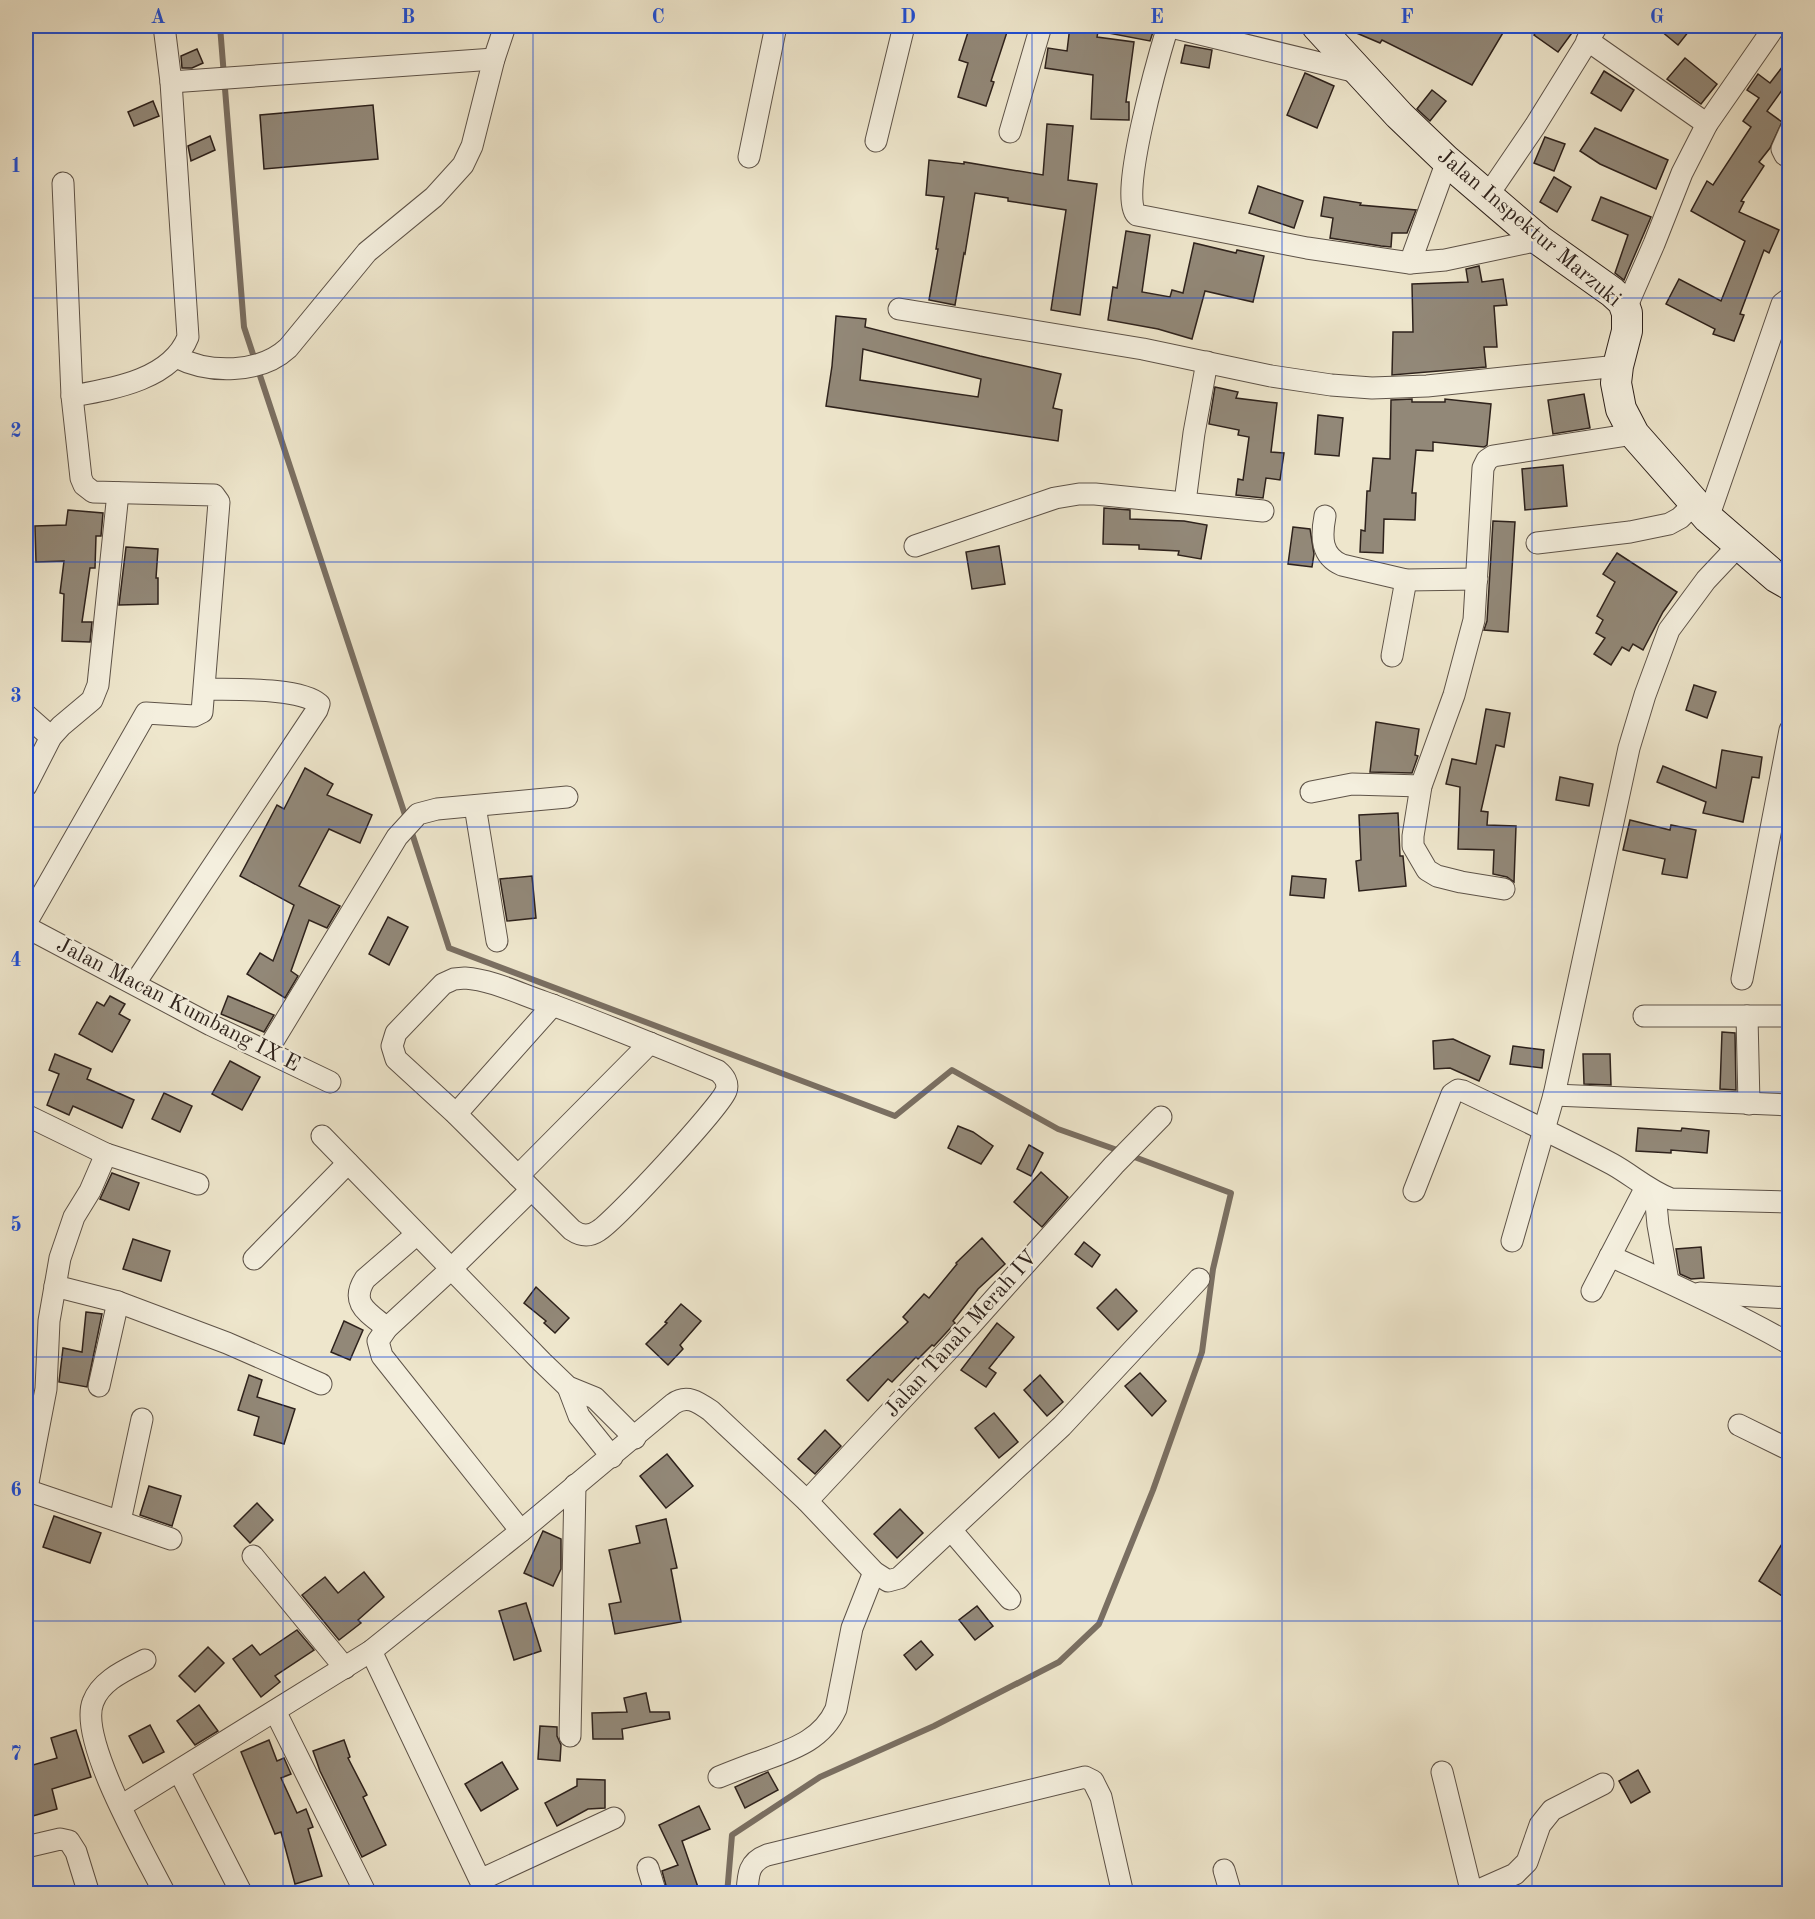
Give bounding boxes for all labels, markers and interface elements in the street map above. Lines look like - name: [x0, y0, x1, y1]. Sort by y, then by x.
- text: A: [150, 8, 166, 28]
- text: B: [401, 8, 415, 28]
- text: C: [651, 8, 665, 28]
- text: D: [900, 8, 916, 28]
- text: E: [1150, 8, 1164, 28]
- text: F: [1400, 8, 1414, 28]
- text: G: [1650, 8, 1664, 28]
- street label: Jalan Inspektur Marzuki: [1433, 145, 1625, 311]
- text: 1: [10, 157, 22, 177]
- text: 2: [10, 422, 22, 442]
- text: 3: [10, 687, 22, 707]
- street label: Jalan Macan Kumbang IX E: [53, 934, 303, 1076]
- text: 4: [10, 951, 22, 971]
- text: 5: [10, 1215, 22, 1236]
- street label: Jalan Tanah Merah IV: [881, 1246, 1041, 1422]
- text: 6: [10, 1481, 22, 1501]
- text: 7: [10, 1745, 22, 1765]

